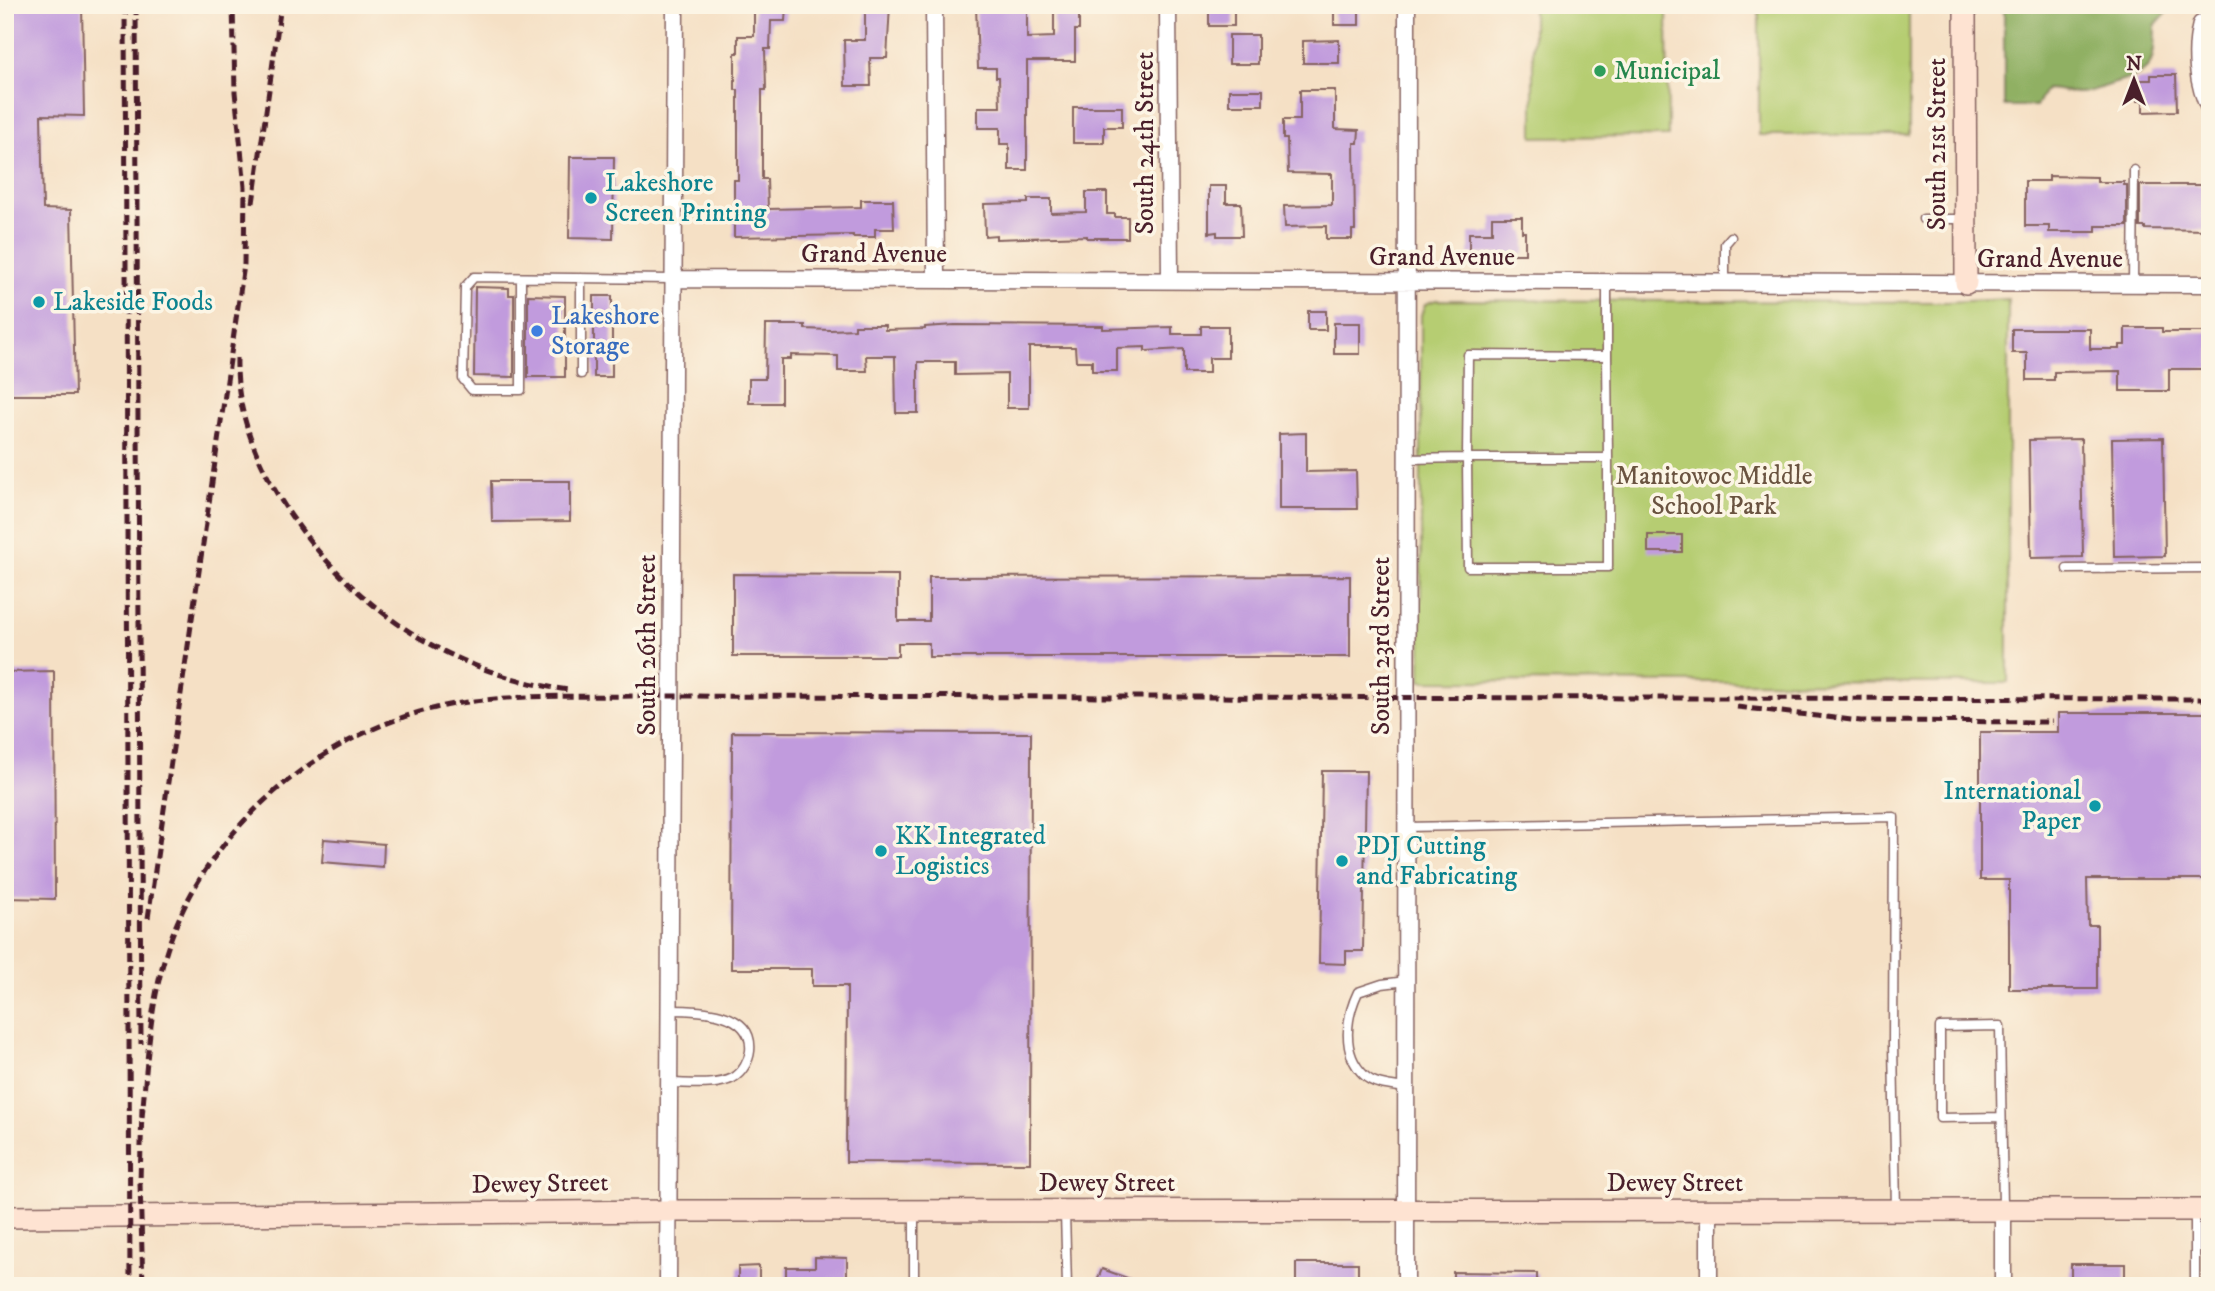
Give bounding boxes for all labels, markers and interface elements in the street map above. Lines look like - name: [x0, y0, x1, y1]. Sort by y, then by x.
- north arrow: [2100, 46, 2170, 116]
- street label: South 24th Street: [1129, 51, 1162, 235]
- text: N: [2126, 53, 2142, 76]
- place label: Municipal: [1614, 55, 1720, 88]
- street label: South 21st Street: [1921, 58, 1954, 230]
- marker: Municipal: [1592, 63, 1608, 79]
- place label: Lakeshore Screen Printing: [605, 167, 767, 230]
- marker: Lakeshore Screen Printing: [583, 190, 599, 206]
- street label: Grand Avenue: [801, 238, 947, 271]
- street label: Grand Avenue: [1369, 241, 1515, 274]
- street label: Grand Avenue: [1977, 243, 2123, 276]
- place label: Lakeside Foods: [53, 286, 213, 319]
- marker: Lakeside Foods: [31, 294, 47, 310]
- place label: Lakeshore Storage: [551, 300, 659, 363]
- marker: Lakeshore Storage: [529, 323, 545, 339]
- park label: Manitowoc Middle School Park: [1616, 460, 1812, 523]
- street label: South 26th Street: [631, 554, 664, 736]
- street label: South 23rd Street: [1365, 557, 1398, 735]
- place label: International Paper: [1943, 775, 2081, 838]
- marker: International Paper: [2087, 798, 2103, 814]
- place label: KK Integrated Logistics: [895, 820, 1046, 883]
- place label: PDJ Cutting and Fabricating: [1356, 830, 1518, 893]
- marker: KK Integrated Logistics: [873, 843, 889, 859]
- marker: PDJ Cutting and Fabricating: [1334, 853, 1350, 869]
- street label: Dewey Street: [471, 1166, 609, 1202]
- street label: Dewey Street: [1039, 1167, 1175, 1200]
- street label: Dewey Street: [1607, 1167, 1743, 1200]

